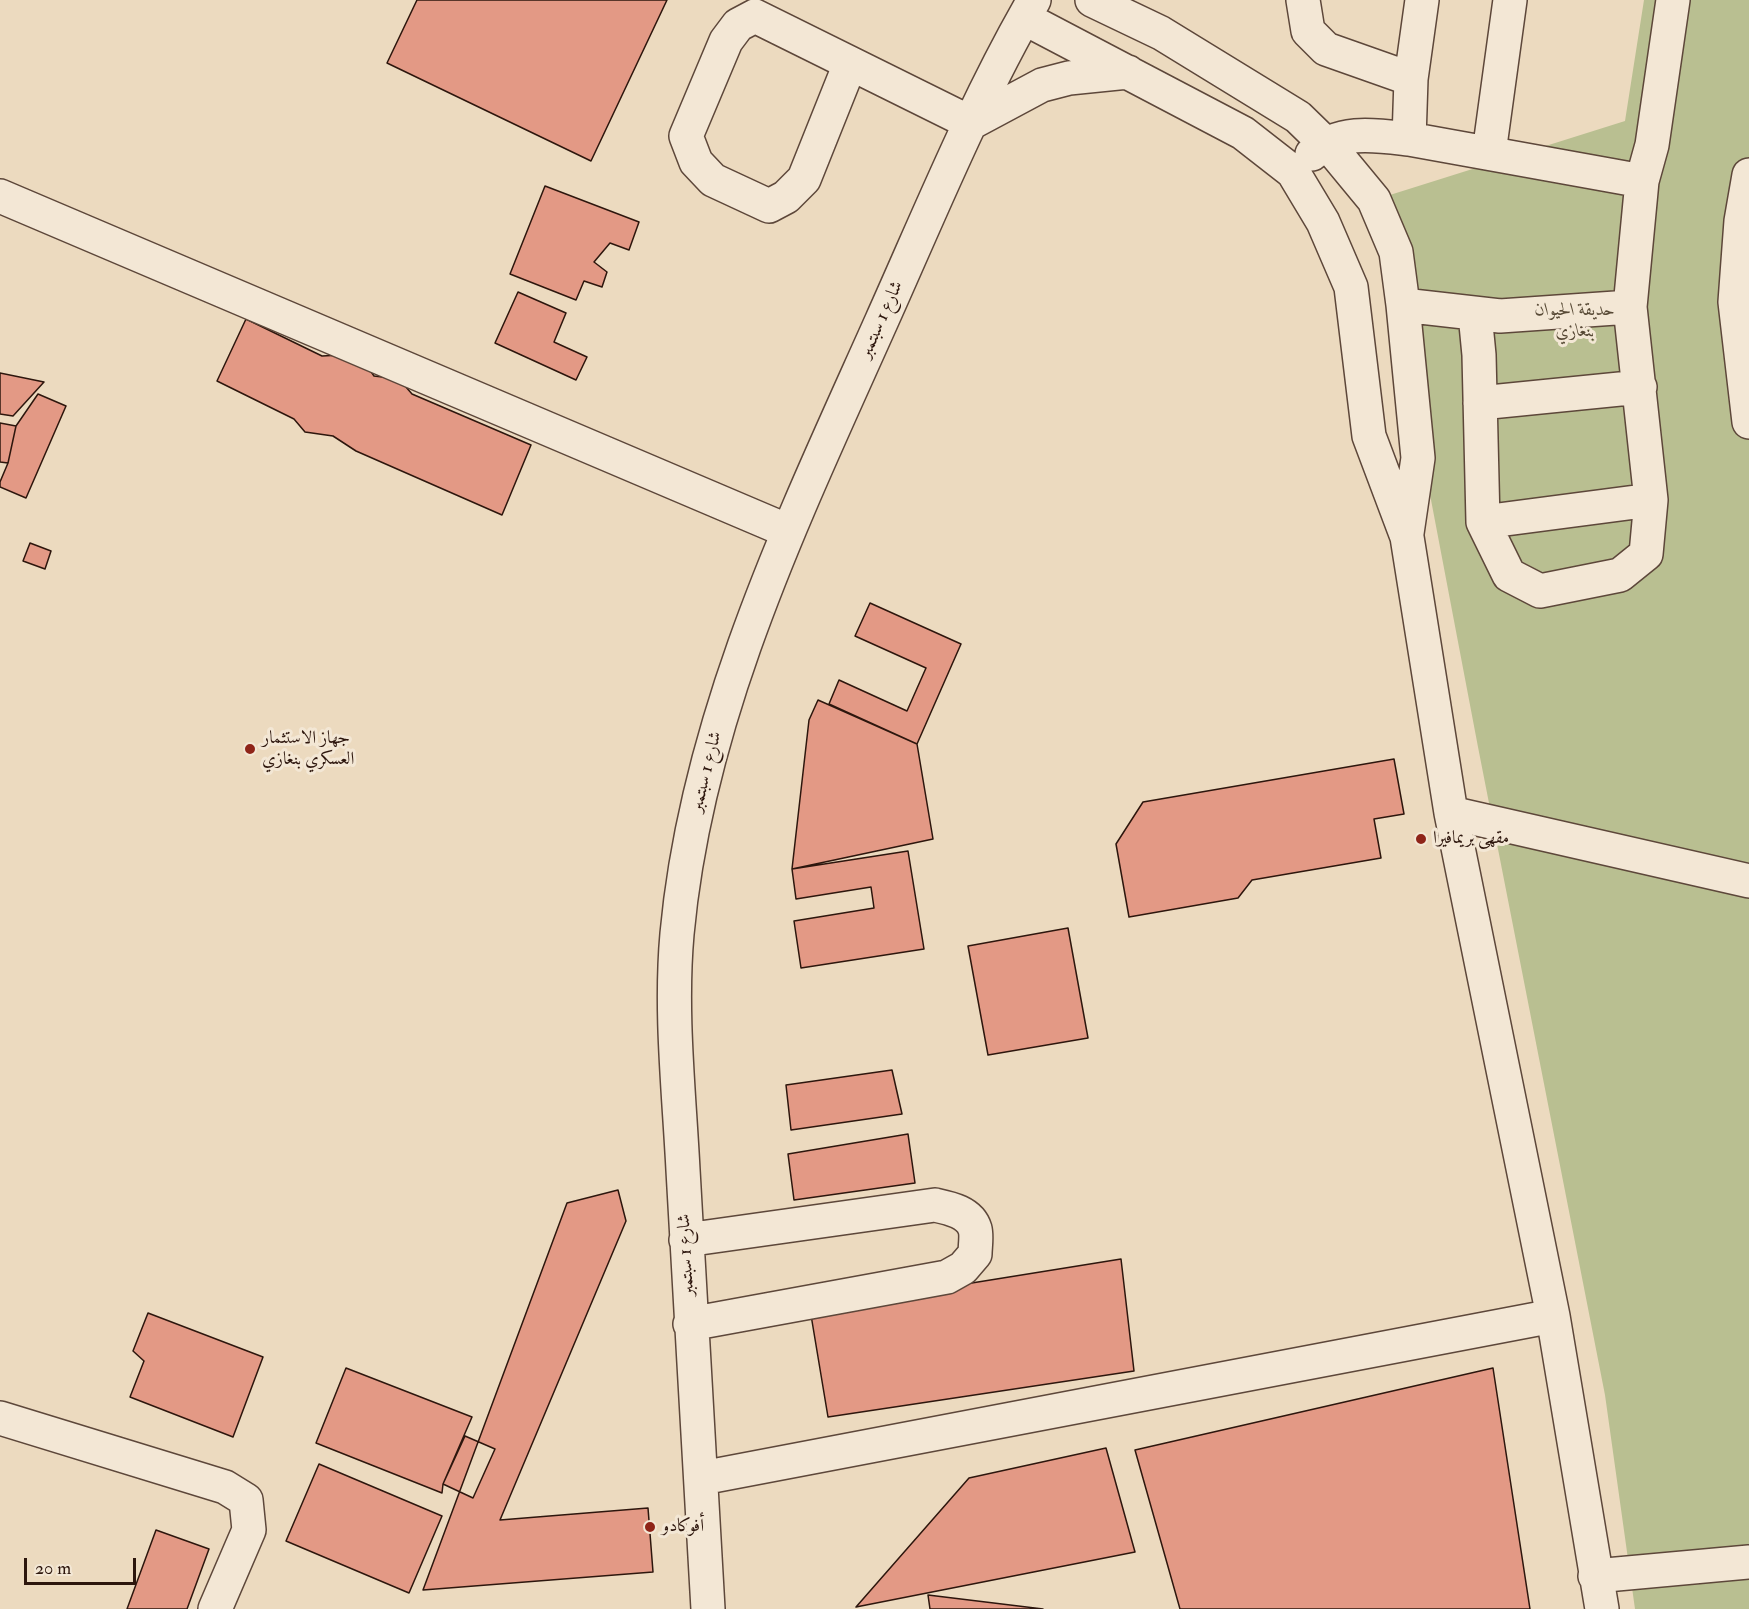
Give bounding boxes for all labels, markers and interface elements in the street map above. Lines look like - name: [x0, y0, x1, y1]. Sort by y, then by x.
- street label: شارع 1 سبتمبر: [855, 278, 909, 362]
- park label: حديقة الحيوان بنغازي: [1535, 300, 1615, 342]
- place label: جهاز الاستثمار العسكري بنغازي: [262, 728, 354, 771]
- street label: شارع 1 سبتمبر: [687, 729, 727, 815]
- marker: جهاز الاستثمار العسكري بنغازي: [243, 742, 257, 756]
- place label: مقهى بريمافيرا: [1433, 828, 1509, 850]
- marker: مقهى بريمافيرا: [1414, 832, 1428, 846]
- street label: شارع 1 سبتمبر: [674, 1213, 700, 1297]
- place label: أفوكادو: [662, 1516, 704, 1538]
- marker: أفوكادو: [643, 1520, 657, 1534]
- scale bar: [27, 1546, 140, 1584]
- text: 20 m: [35, 1557, 71, 1580]

